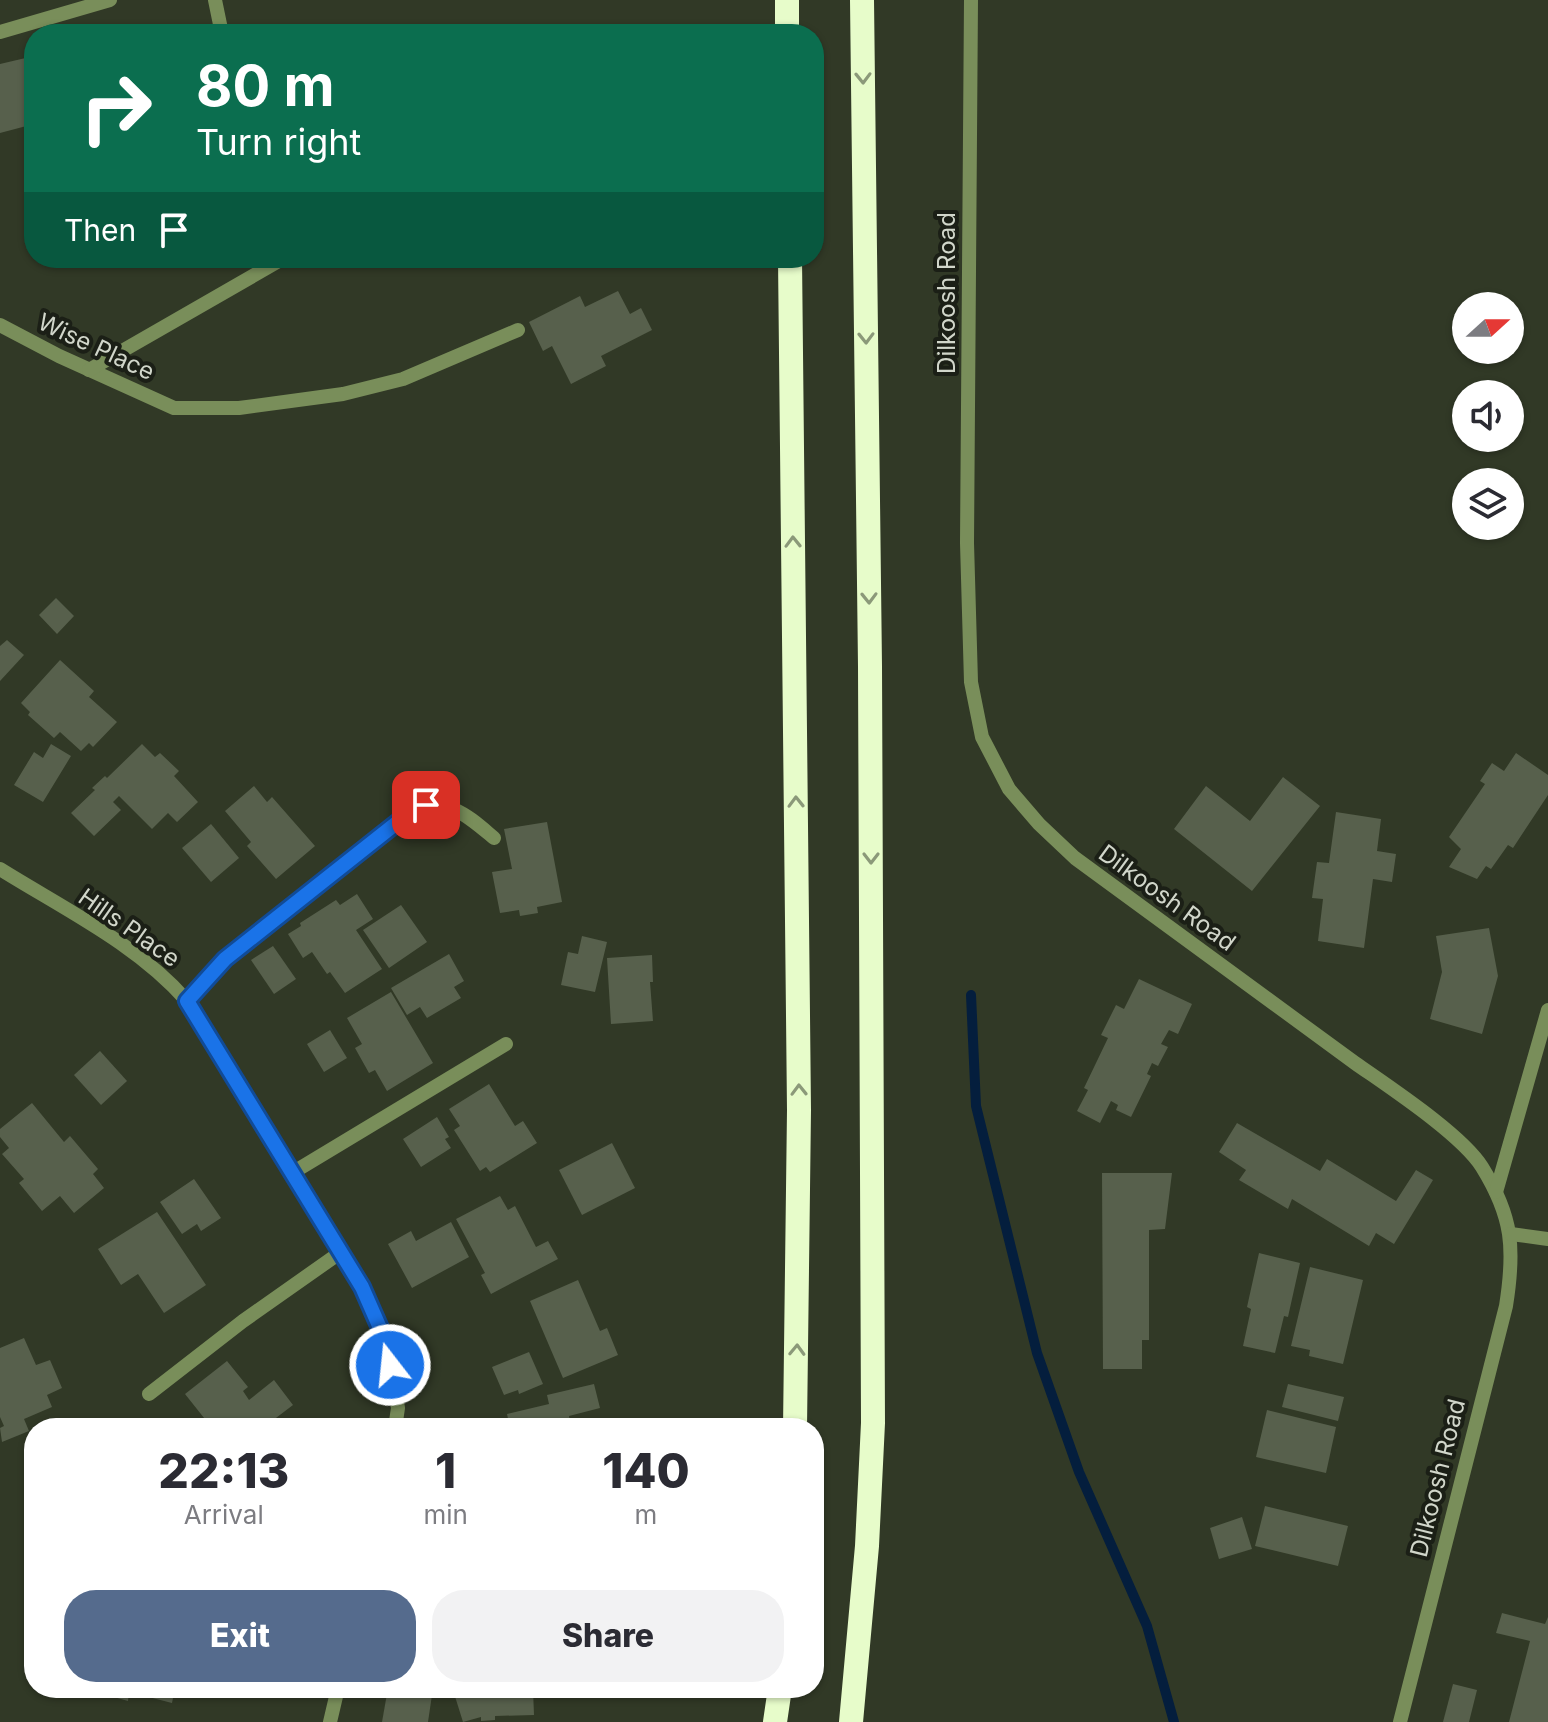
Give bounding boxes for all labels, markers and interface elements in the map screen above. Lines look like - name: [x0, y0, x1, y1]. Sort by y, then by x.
- text: 80 m: [196, 52, 335, 120]
- icon: right: [64, 56, 168, 160]
- one-way arrow: [854, 72, 871, 85]
- text: Turn right: [196, 120, 361, 164]
- icon: arrive: [152, 208, 196, 252]
- text: Then: [64, 212, 136, 248]
- street label: Dilkoosh Road: [932, 212, 961, 374]
- north arrow: [1452, 292, 1524, 364]
- map controls: [1452, 292, 1524, 540]
- street label: Wise Place: [33, 307, 159, 386]
- one-way arrow: [857, 332, 875, 345]
- button: sound: [1452, 380, 1524, 452]
- button: layers: [1452, 468, 1524, 540]
- one-way arrow: [784, 535, 802, 548]
- one-way arrow: [861, 592, 878, 605]
- pin: [392, 771, 460, 839]
- icon: arrive: [404, 783, 448, 827]
- one-way arrow: [787, 795, 805, 808]
- street label: Dilkoosh Road: [1093, 838, 1241, 957]
- one-way arrow: [862, 852, 880, 865]
- street label: Hills Place: [73, 882, 186, 973]
- one-way arrow: [790, 1083, 808, 1096]
- position arrow: [348, 1323, 432, 1407]
- one-way arrow: [789, 1343, 806, 1356]
- street label: Dilkoosh Road: [1404, 1396, 1471, 1560]
- text: 22:13: [158, 1441, 289, 1500]
- text: 1: [435, 1441, 456, 1500]
- text: 140: [602, 1441, 690, 1500]
- text: Arrival: [184, 1499, 264, 1530]
- text: min: [423, 1499, 468, 1530]
- text: m: [635, 1499, 657, 1530]
- button: Exit: [64, 1590, 416, 1682]
- button: Share: [432, 1590, 784, 1682]

